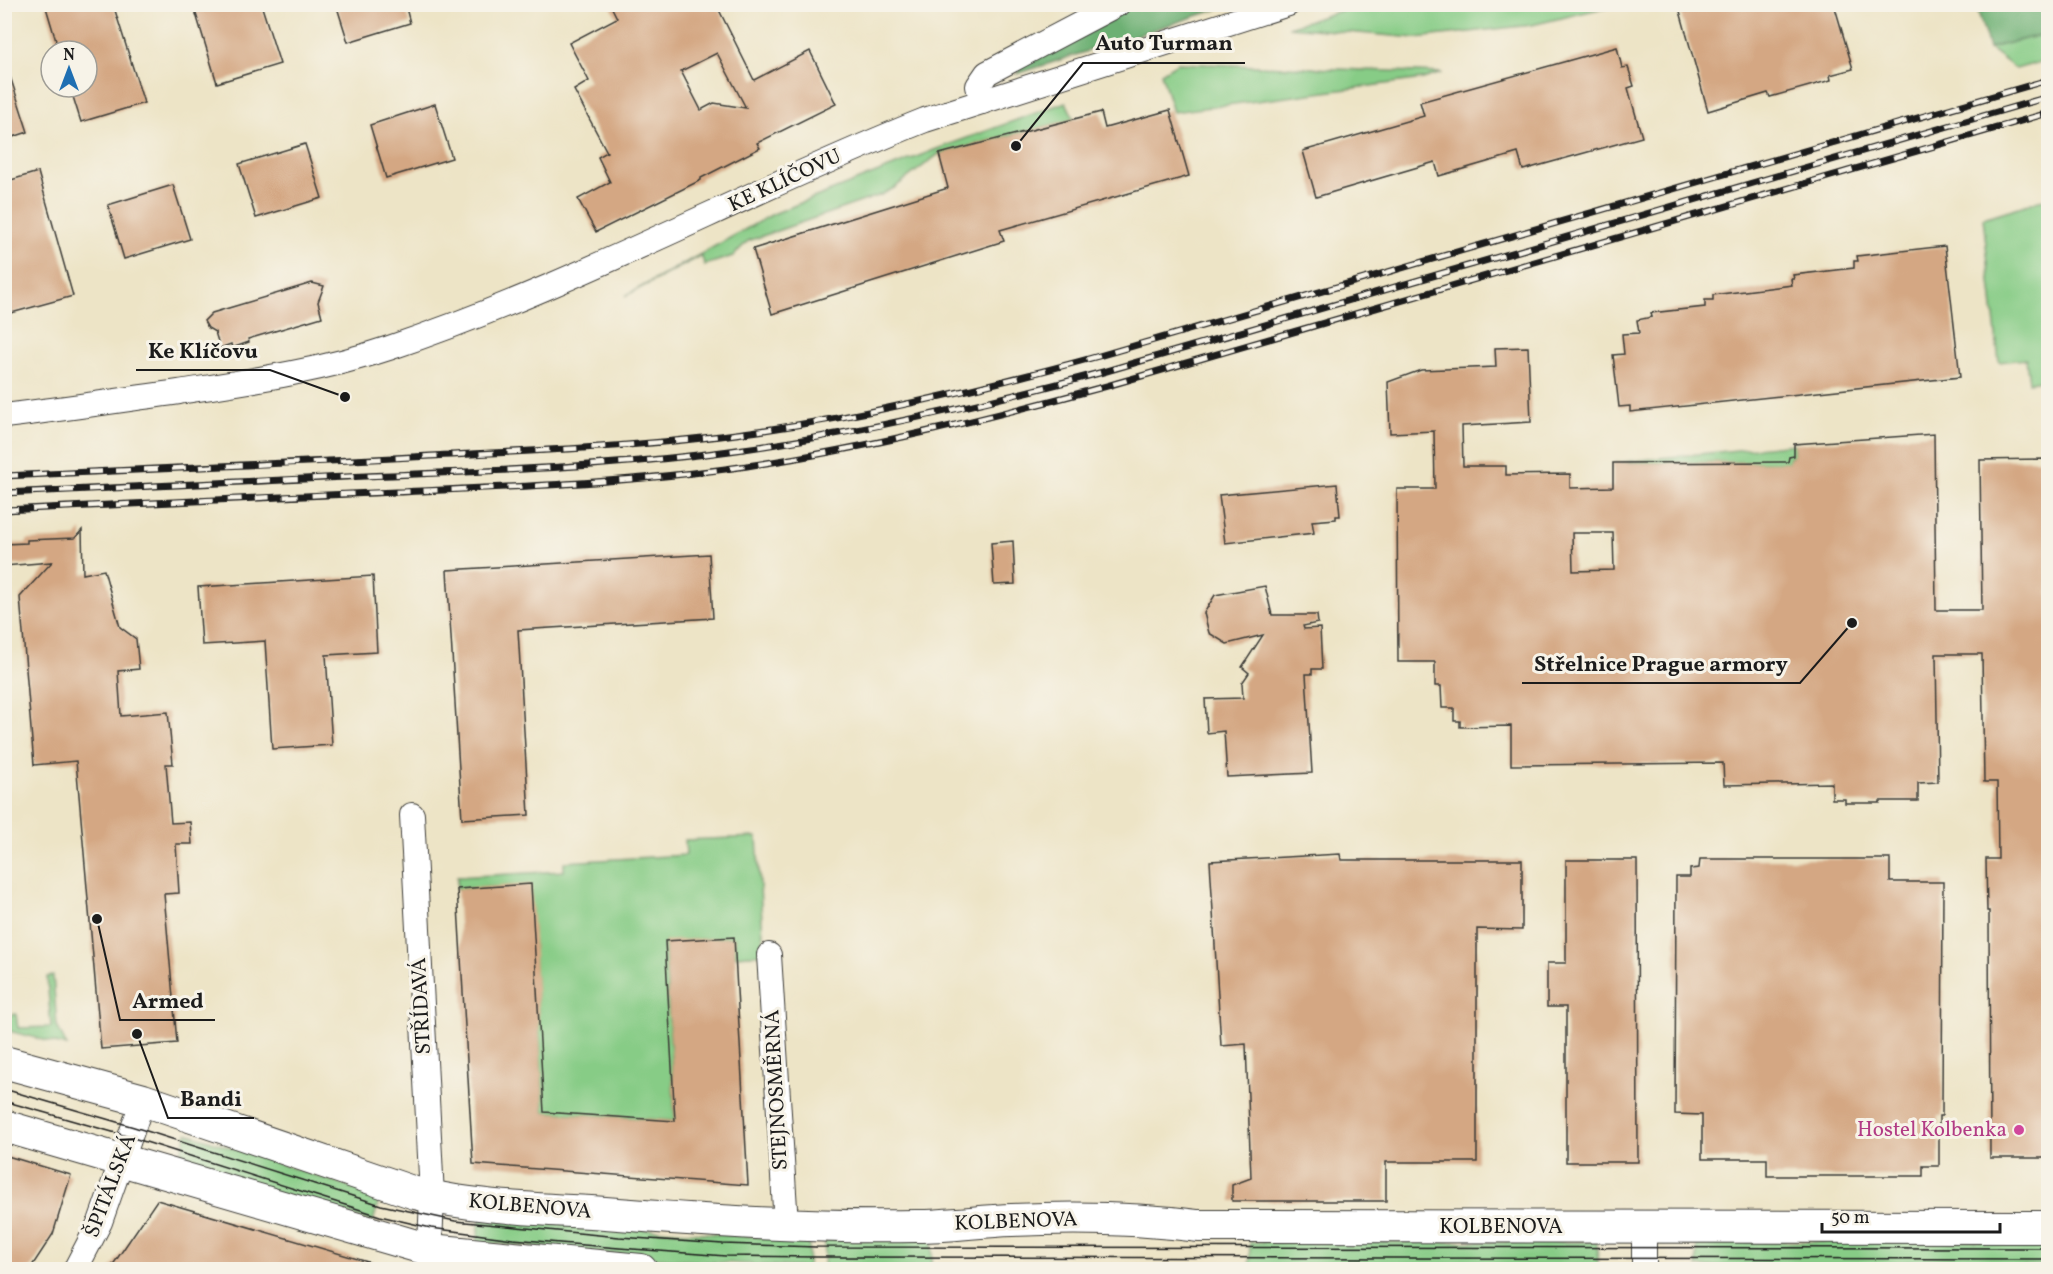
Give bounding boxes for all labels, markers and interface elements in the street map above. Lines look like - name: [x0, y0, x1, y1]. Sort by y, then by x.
- callout: Auto Turman: [1083, 23, 1245, 63]
- text: Auto Turman: [1095, 29, 1233, 60]
- north arrow: [39, 39, 99, 99]
- text: N: [63, 45, 75, 67]
- street label: KE KLÍČOVU: [724, 142, 846, 220]
- callout: Ke Klíčovu: [136, 330, 270, 370]
- text: Ke Klíčovu: [148, 337, 258, 368]
- callout: Střelnice Prague armory: [1522, 643, 1800, 683]
- text: Střelnice Prague armory: [1534, 650, 1789, 681]
- street label: STŘÍDAVÁ: [405, 957, 439, 1055]
- callout: Armed: [120, 980, 215, 1020]
- text: Armed: [132, 987, 204, 1018]
- street label: STEJNOSMĚRNÁ: [758, 1009, 796, 1171]
- callout: Bandi: [168, 1078, 254, 1118]
- text: Bandi: [180, 1085, 242, 1116]
- place label: Hostel Kolbenka: [1857, 1116, 2007, 1145]
- marker: Hostel Kolbenka: [2012, 1123, 2026, 1137]
- street label: ŠPITÁLSKÁ: [78, 1130, 144, 1242]
- street label: KOLBENOVA: [467, 1187, 593, 1227]
- scale bar: [1822, 1196, 2000, 1234]
- street label: KOLBENOVA: [954, 1205, 1078, 1239]
- text: 50 m: [1831, 1206, 1870, 1231]
- street label: KOLBENOVA: [1439, 1213, 1563, 1242]

